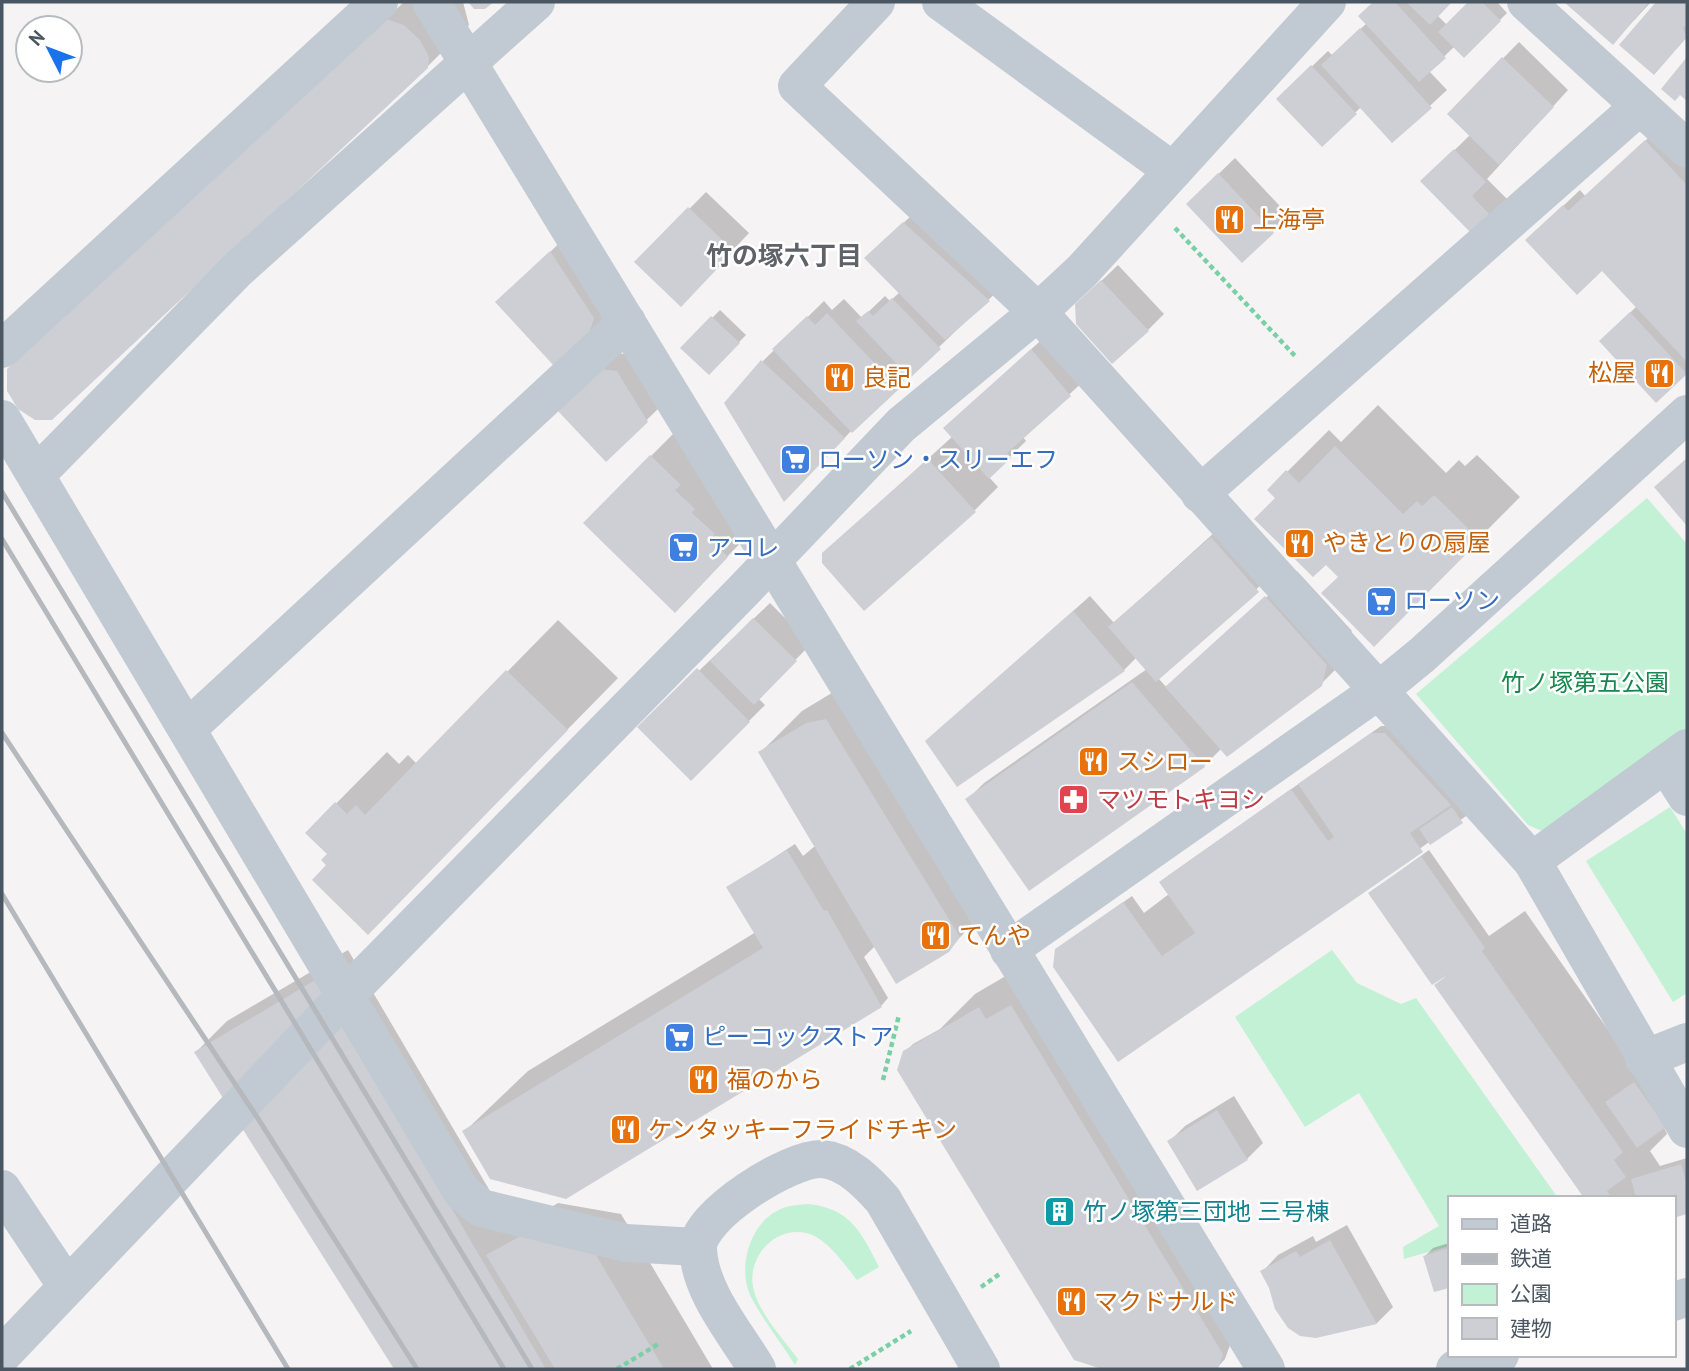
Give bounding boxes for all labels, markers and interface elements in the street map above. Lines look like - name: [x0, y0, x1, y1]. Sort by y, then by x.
- north arrow: [14, 14, 84, 84]
- text: N: [23, 25, 49, 50]
- restaurant icon: 上海亭: [1213, 203, 1247, 237]
- place label: 上海亭: [1253, 204, 1325, 235]
- district label: 竹の塚六丁目: [706, 239, 862, 272]
- restaurant icon: 松屋: [1642, 356, 1676, 390]
- place label: 松屋: [1588, 357, 1636, 388]
- restaurant icon: 良記: [823, 361, 857, 395]
- place label: 良記: [863, 362, 911, 393]
- supermarket icon: ローソン・スリーエフ: [778, 443, 812, 477]
- place label: ローソン・スリーエフ: [818, 444, 1058, 475]
- restaurant icon: やきとりの扇屋: [1283, 526, 1317, 560]
- place label: やきとりの扇屋: [1323, 527, 1491, 558]
- supermarket icon: アコレ: [667, 531, 701, 565]
- place label: アコレ: [707, 532, 779, 563]
- supermarket icon: ローソン: [1364, 584, 1398, 618]
- place label: ローソン: [1404, 585, 1500, 616]
- park label: 竹ノ塚第五公園: [1501, 667, 1669, 698]
- restaurant icon: スシロー: [1077, 745, 1111, 779]
- place label: スシロー: [1117, 746, 1213, 777]
- pharmacy icon: マツモトキヨシ: [1057, 783, 1091, 817]
- place label: マツモトキヨシ: [1097, 784, 1265, 815]
- restaurant icon: てんや: [919, 919, 953, 953]
- place label: てんや: [959, 920, 1031, 951]
- supermarket icon: ピーコックストア: [662, 1020, 696, 1054]
- place label: ピーコックストア: [702, 1021, 893, 1052]
- restaurant icon: 福のから: [687, 1063, 721, 1097]
- place label: 福のから: [727, 1064, 823, 1095]
- restaurant icon: ケンタッキーフライドチキン: [608, 1113, 642, 1147]
- place label: ケンタッキーフライドチキン: [648, 1114, 957, 1145]
- building icon: 竹ノ塚第三団地 三号棟: [1043, 1195, 1077, 1229]
- place label: 竹ノ塚第三団地 三号棟: [1083, 1196, 1329, 1227]
- legend: [1448, 1196, 1675, 1357]
- text: 道路: [1510, 1210, 1552, 1237]
- text: 鉄道: [1510, 1245, 1552, 1272]
- text: 公園: [1510, 1280, 1552, 1307]
- restaurant icon: マクドナルド: [1054, 1285, 1088, 1319]
- place label: マクドナルド: [1094, 1286, 1238, 1317]
- text: 建物: [1510, 1315, 1552, 1342]

